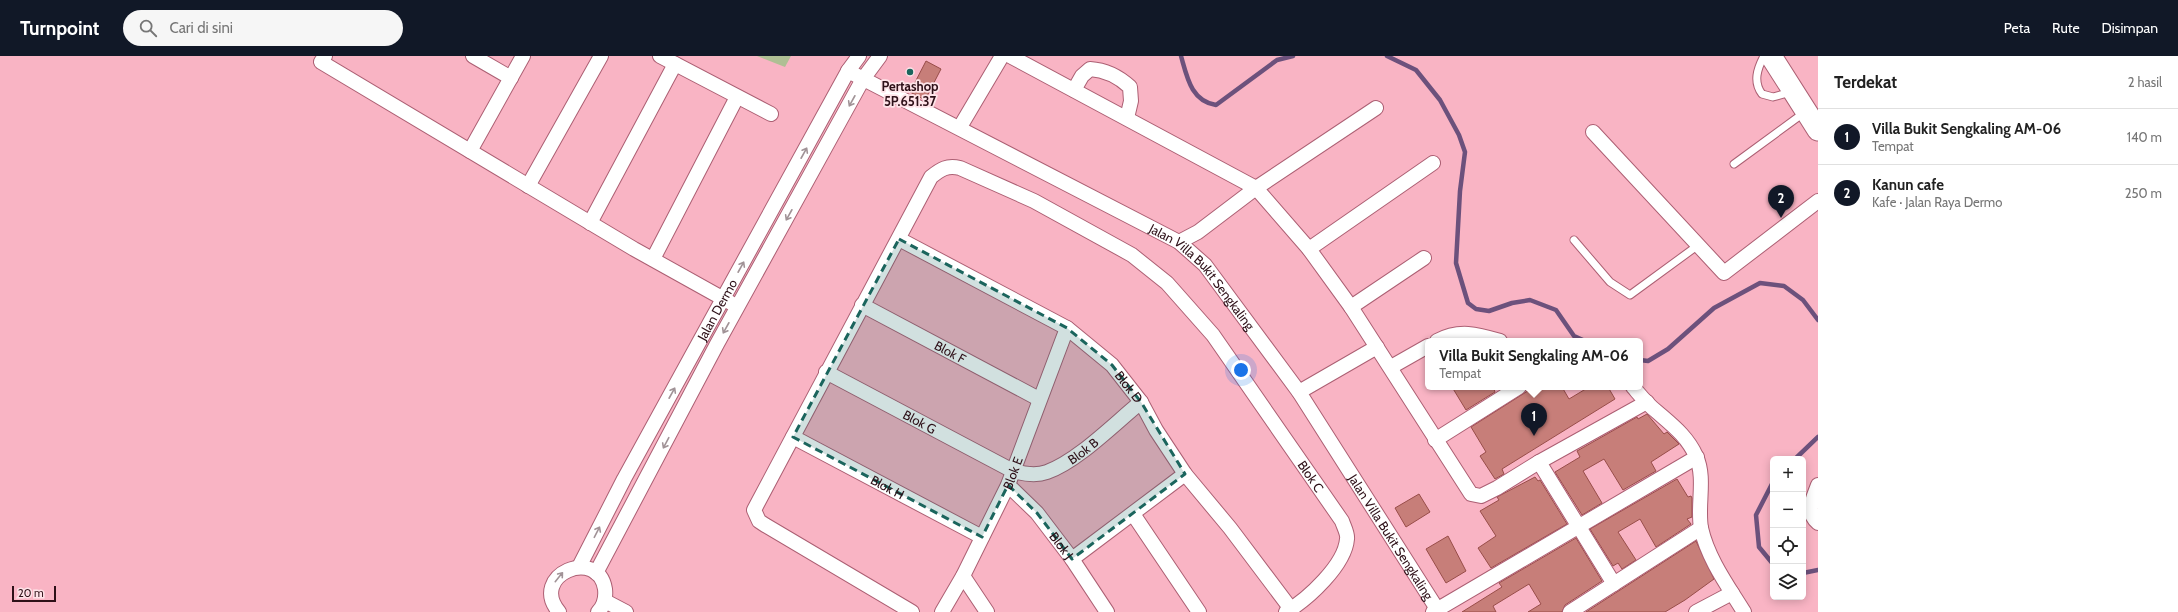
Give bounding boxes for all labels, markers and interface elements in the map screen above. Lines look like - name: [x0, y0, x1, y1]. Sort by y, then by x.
- search box: [123, 10, 403, 46]
- text: Turnpoint: [20, 17, 99, 40]
- icon: search: [137, 17, 159, 39]
- text: Cari di sini: [169, 19, 233, 37]
- text: Peta: [2004, 19, 2030, 37]
- text: Rute: [2052, 19, 2080, 37]
- text: Disimpan: [2102, 19, 2158, 37]
- marker: Pertashop 5P.651.37: [905, 67, 915, 77]
- text: Terdekat: [1834, 72, 1897, 92]
- text: 2 hasil: [2128, 74, 2162, 90]
- place label: Pertashop 5P.651.37: [881, 78, 939, 109]
- one-way arrow: [847, 95, 855, 107]
- text: Villa Bukit Sengkaling AM-06: [1872, 120, 2061, 138]
- text: 1: [1845, 129, 1849, 145]
- text: 140 m: [2127, 129, 2162, 145]
- text: Tempat: [1872, 138, 1914, 154]
- one-way arrow: [801, 147, 809, 159]
- text: Kanun cafe: [1872, 176, 1944, 194]
- pin: 2: [1768, 185, 1794, 218]
- text: 2: [1844, 185, 1850, 201]
- text: 250 m: [2125, 185, 2162, 201]
- text: Kafe · Jalan Raya Dermo: [1872, 194, 2002, 210]
- one-way arrow: [785, 209, 792, 221]
- street label: Jalan Villa Bukit Sengkaling: [1146, 220, 1258, 333]
- one-way arrow: [738, 261, 746, 273]
- street label: Jalan Dermo: [693, 276, 740, 344]
- one-way arrow: [722, 322, 730, 334]
- street label: Blok F: [932, 337, 969, 367]
- popup: [1425, 338, 1643, 390]
- text: Villa Bukit Sengkaling AM-06: [1439, 347, 1629, 365]
- your location: [1231, 360, 1251, 380]
- text: Tempat: [1439, 365, 1481, 381]
- street label: Blok D: [1112, 368, 1146, 406]
- one-way arrow: [668, 387, 676, 399]
- pin: 1: [1521, 403, 1547, 436]
- street label: Blok G: [900, 406, 939, 437]
- street label: Blok B: [1064, 434, 1102, 467]
- one-way arrow: [661, 437, 669, 449]
- street label: Blok E: [999, 454, 1026, 492]
- map controls: [1770, 456, 1806, 600]
- button: +: [1770, 456, 1806, 492]
- street label: Blok C: [1294, 457, 1327, 495]
- street label: Jalan Villa Bukit Sengkaling: [1345, 470, 1437, 603]
- street label: Blok H: [868, 472, 907, 502]
- button: −: [1770, 492, 1806, 528]
- one-way arrow: [594, 526, 601, 538]
- button: locate: [1770, 528, 1806, 564]
- street label: Blok J: [1046, 529, 1077, 562]
- button: layers: [1770, 564, 1806, 600]
- one-way arrow: [554, 572, 563, 582]
- scale bar: [12, 584, 56, 603]
- text: 20 m: [18, 586, 44, 600]

